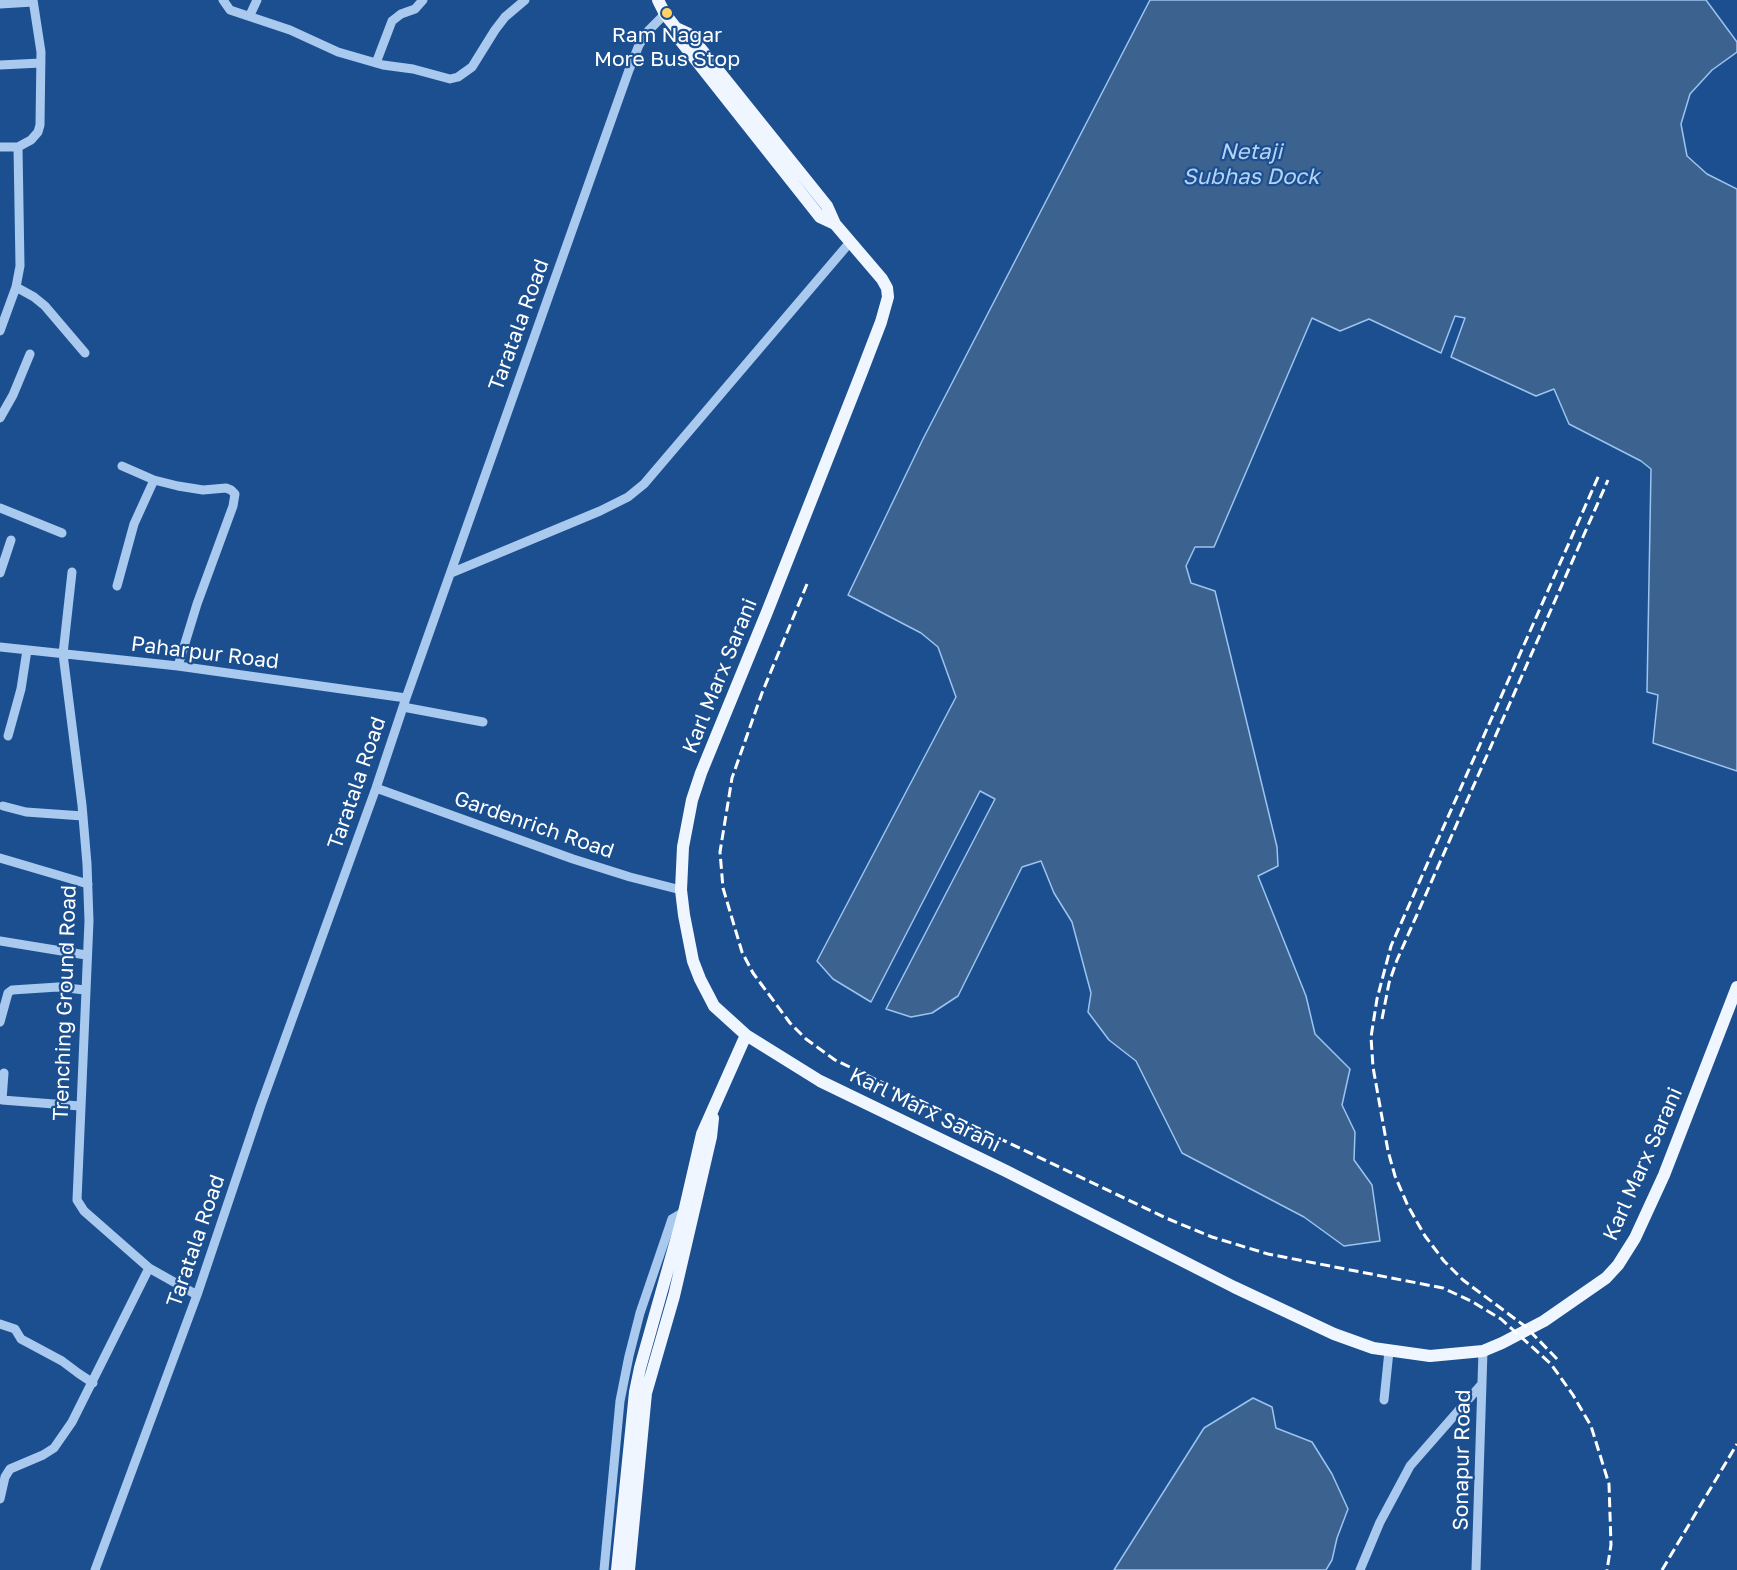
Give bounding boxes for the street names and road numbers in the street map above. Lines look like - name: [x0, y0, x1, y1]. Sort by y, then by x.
- street label: Taratala Road: [484, 256, 554, 394]
- street label: Karl Marx Sarani: [677, 595, 763, 757]
- street label: Paharpur Road: [130, 631, 280, 675]
- street label: Taratala Road: [323, 714, 391, 852]
- street label: Gardenrich Road: [451, 786, 617, 864]
- street label: Trenching Ground Road: [48, 885, 82, 1121]
- street label: Karl Marx Sarani: [845, 1062, 1005, 1158]
- street label: Karl Marx Sarani: [1598, 1083, 1688, 1245]
- street label: Taratala Road: [162, 1172, 230, 1310]
- street label: Sonapur Road: [1448, 1389, 1476, 1531]

